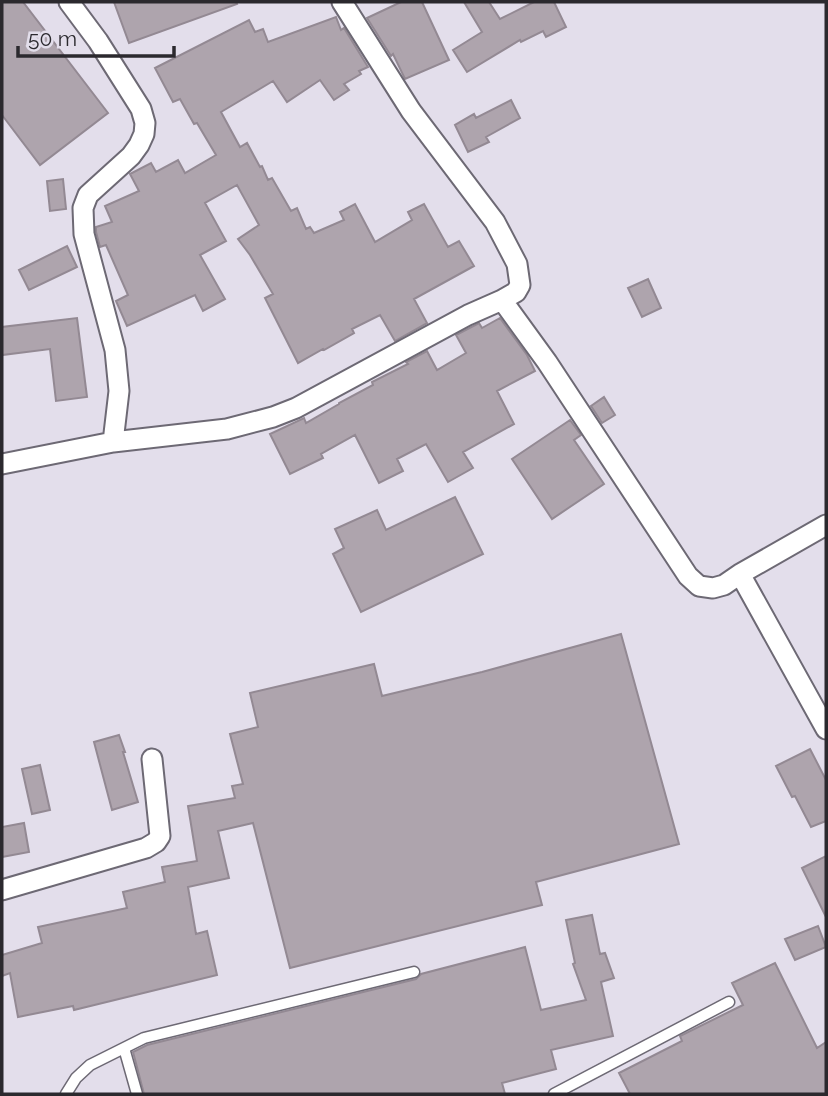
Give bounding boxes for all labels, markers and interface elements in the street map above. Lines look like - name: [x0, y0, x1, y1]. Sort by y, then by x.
- scale bar: [18, 14, 173, 58]
- text: 50 m: [28, 26, 77, 51]

